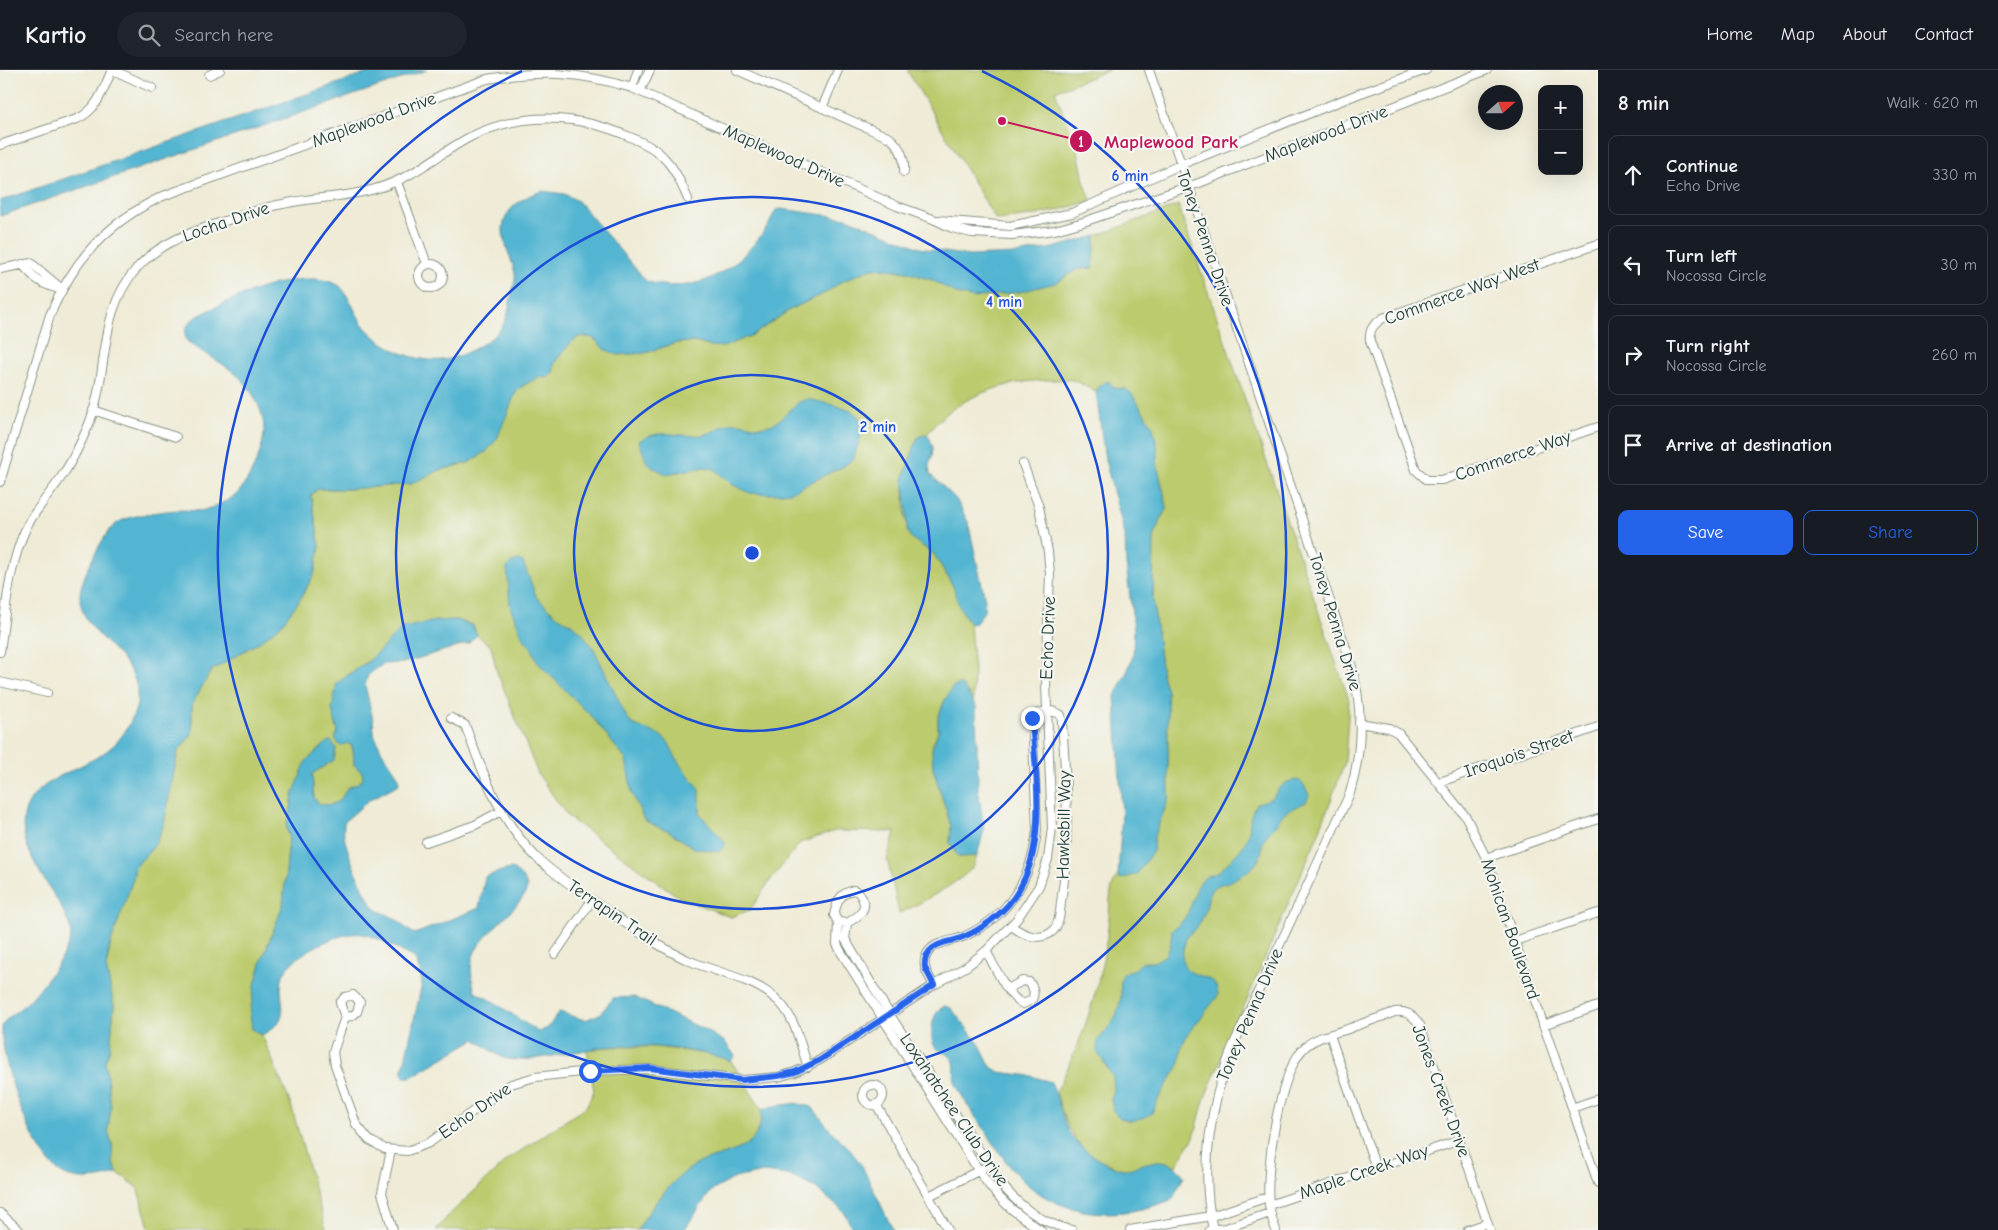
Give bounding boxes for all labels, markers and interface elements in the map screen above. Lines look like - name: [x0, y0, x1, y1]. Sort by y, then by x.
- search box: [117, 12, 467, 57]
- text: Kartio: [25, 21, 87, 49]
- icon: search: [135, 21, 163, 49]
- text: Search here: [175, 24, 273, 46]
- text: Home: [1706, 24, 1753, 45]
- text: Map: [1781, 24, 1815, 45]
- text: About: [1843, 24, 1887, 45]
- text: Contact: [1915, 24, 1973, 45]
- north arrow: [1478, 85, 1523, 130]
- map controls: [1538, 85, 1583, 175]
- button: +: [1538, 85, 1583, 130]
- street label: Maplewood Drive: [309, 88, 439, 152]
- text: 8 min: [1618, 91, 1669, 115]
- text: Walk · 620 m: [1887, 94, 1978, 112]
- street label: Maplewood Drive: [1261, 101, 1391, 167]
- street label: Maplewood Drive: [720, 120, 848, 192]
- callout: Maplewood Park: [1069, 124, 1248, 158]
- button: −: [1538, 130, 1583, 175]
- text: Maplewood Park: [1104, 131, 1239, 153]
- text: 1: [1078, 133, 1084, 151]
- text: Continue: [1666, 155, 1738, 177]
- icon: ahead: [1619, 161, 1647, 189]
- text: 330 m: [1932, 166, 1977, 184]
- text: 6 min: [1112, 167, 1148, 185]
- street label: Toney Penna Drive: [1172, 167, 1238, 309]
- text: Echo Drive: [1666, 177, 1740, 195]
- street label: Locha Drive: [180, 197, 272, 247]
- text: Turn left: [1666, 245, 1737, 267]
- icon: left: [1619, 251, 1647, 279]
- street label: Commerce Way West: [1382, 254, 1543, 330]
- text: 30 m: [1941, 256, 1977, 274]
- text: Nocossa Circle: [1666, 267, 1766, 285]
- text: 4 min: [986, 293, 1022, 311]
- text: Turn right: [1666, 335, 1750, 357]
- icon: right: [1619, 341, 1647, 369]
- text: 260 m: [1932, 346, 1977, 364]
- text: Nocossa Circle: [1666, 357, 1766, 375]
- text: 2 min: [860, 418, 896, 436]
- street label: Commerce Way: [1452, 426, 1575, 486]
- icon: arrive: [1619, 431, 1647, 459]
- text: Arrive at destination: [1666, 434, 1832, 456]
- button: Save: [1618, 510, 1793, 555]
- button: Share: [1803, 510, 1978, 555]
- centre of rings: [743, 544, 761, 562]
- street label: Toney Penna Drive: [1304, 551, 1366, 693]
- street label: Echo Drive: [1036, 596, 1060, 680]
- route end: [1021, 707, 1044, 730]
- street label: Iroquois Street: [1462, 725, 1577, 783]
- street label: Hawksbill Way: [1053, 770, 1075, 879]
- street label: Mohican Boulevard: [1476, 856, 1544, 1002]
- street label: Terrapin Trail: [563, 875, 661, 951]
- street label: Toney Penna Drive: [1212, 945, 1288, 1085]
- street label: Jones Creek Drive: [1407, 1022, 1475, 1160]
- street label: Loxahatchee Club Drive: [895, 1030, 1013, 1190]
- route start: [579, 1060, 602, 1083]
- street label: Echo Drive: [435, 1078, 515, 1144]
- street label: Maple Creek Way: [1297, 1140, 1432, 1204]

